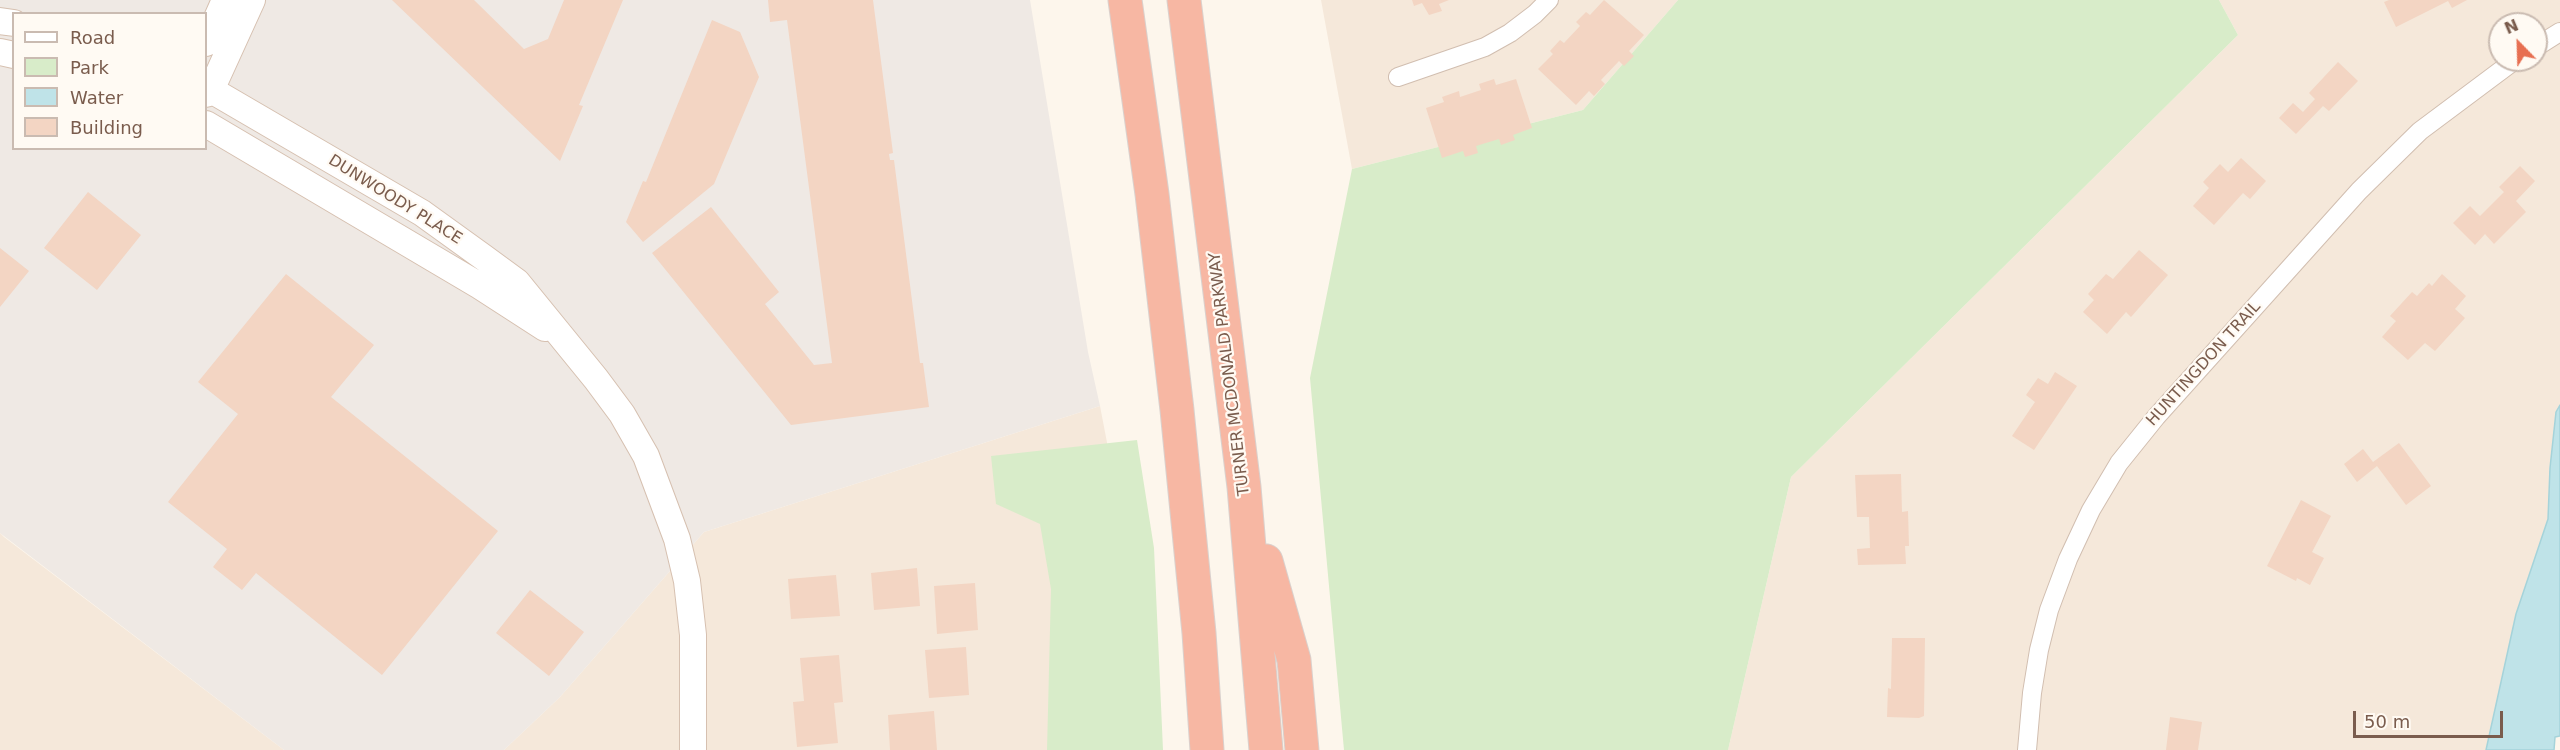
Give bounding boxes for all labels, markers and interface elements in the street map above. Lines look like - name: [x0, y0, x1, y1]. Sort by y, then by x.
- legend: [12, 12, 207, 150]
- north arrow: [2488, 12, 2548, 72]
- text: N: [2502, 15, 2521, 38]
- text: Road: [70, 27, 115, 48]
- text: Park: [70, 57, 109, 78]
- text: Water: [70, 87, 123, 108]
- text: Building: [70, 117, 143, 138]
- street label: DUNWOODY PLACE: [325, 151, 465, 249]
- street label: TURNER MCDONALD PARKWAY: [1206, 251, 1254, 497]
- street label: HUNTINGDON TRAIL: [2143, 298, 2265, 430]
- scale bar: [2356, 699, 2506, 737]
- text: 50 m: [2364, 711, 2410, 732]

